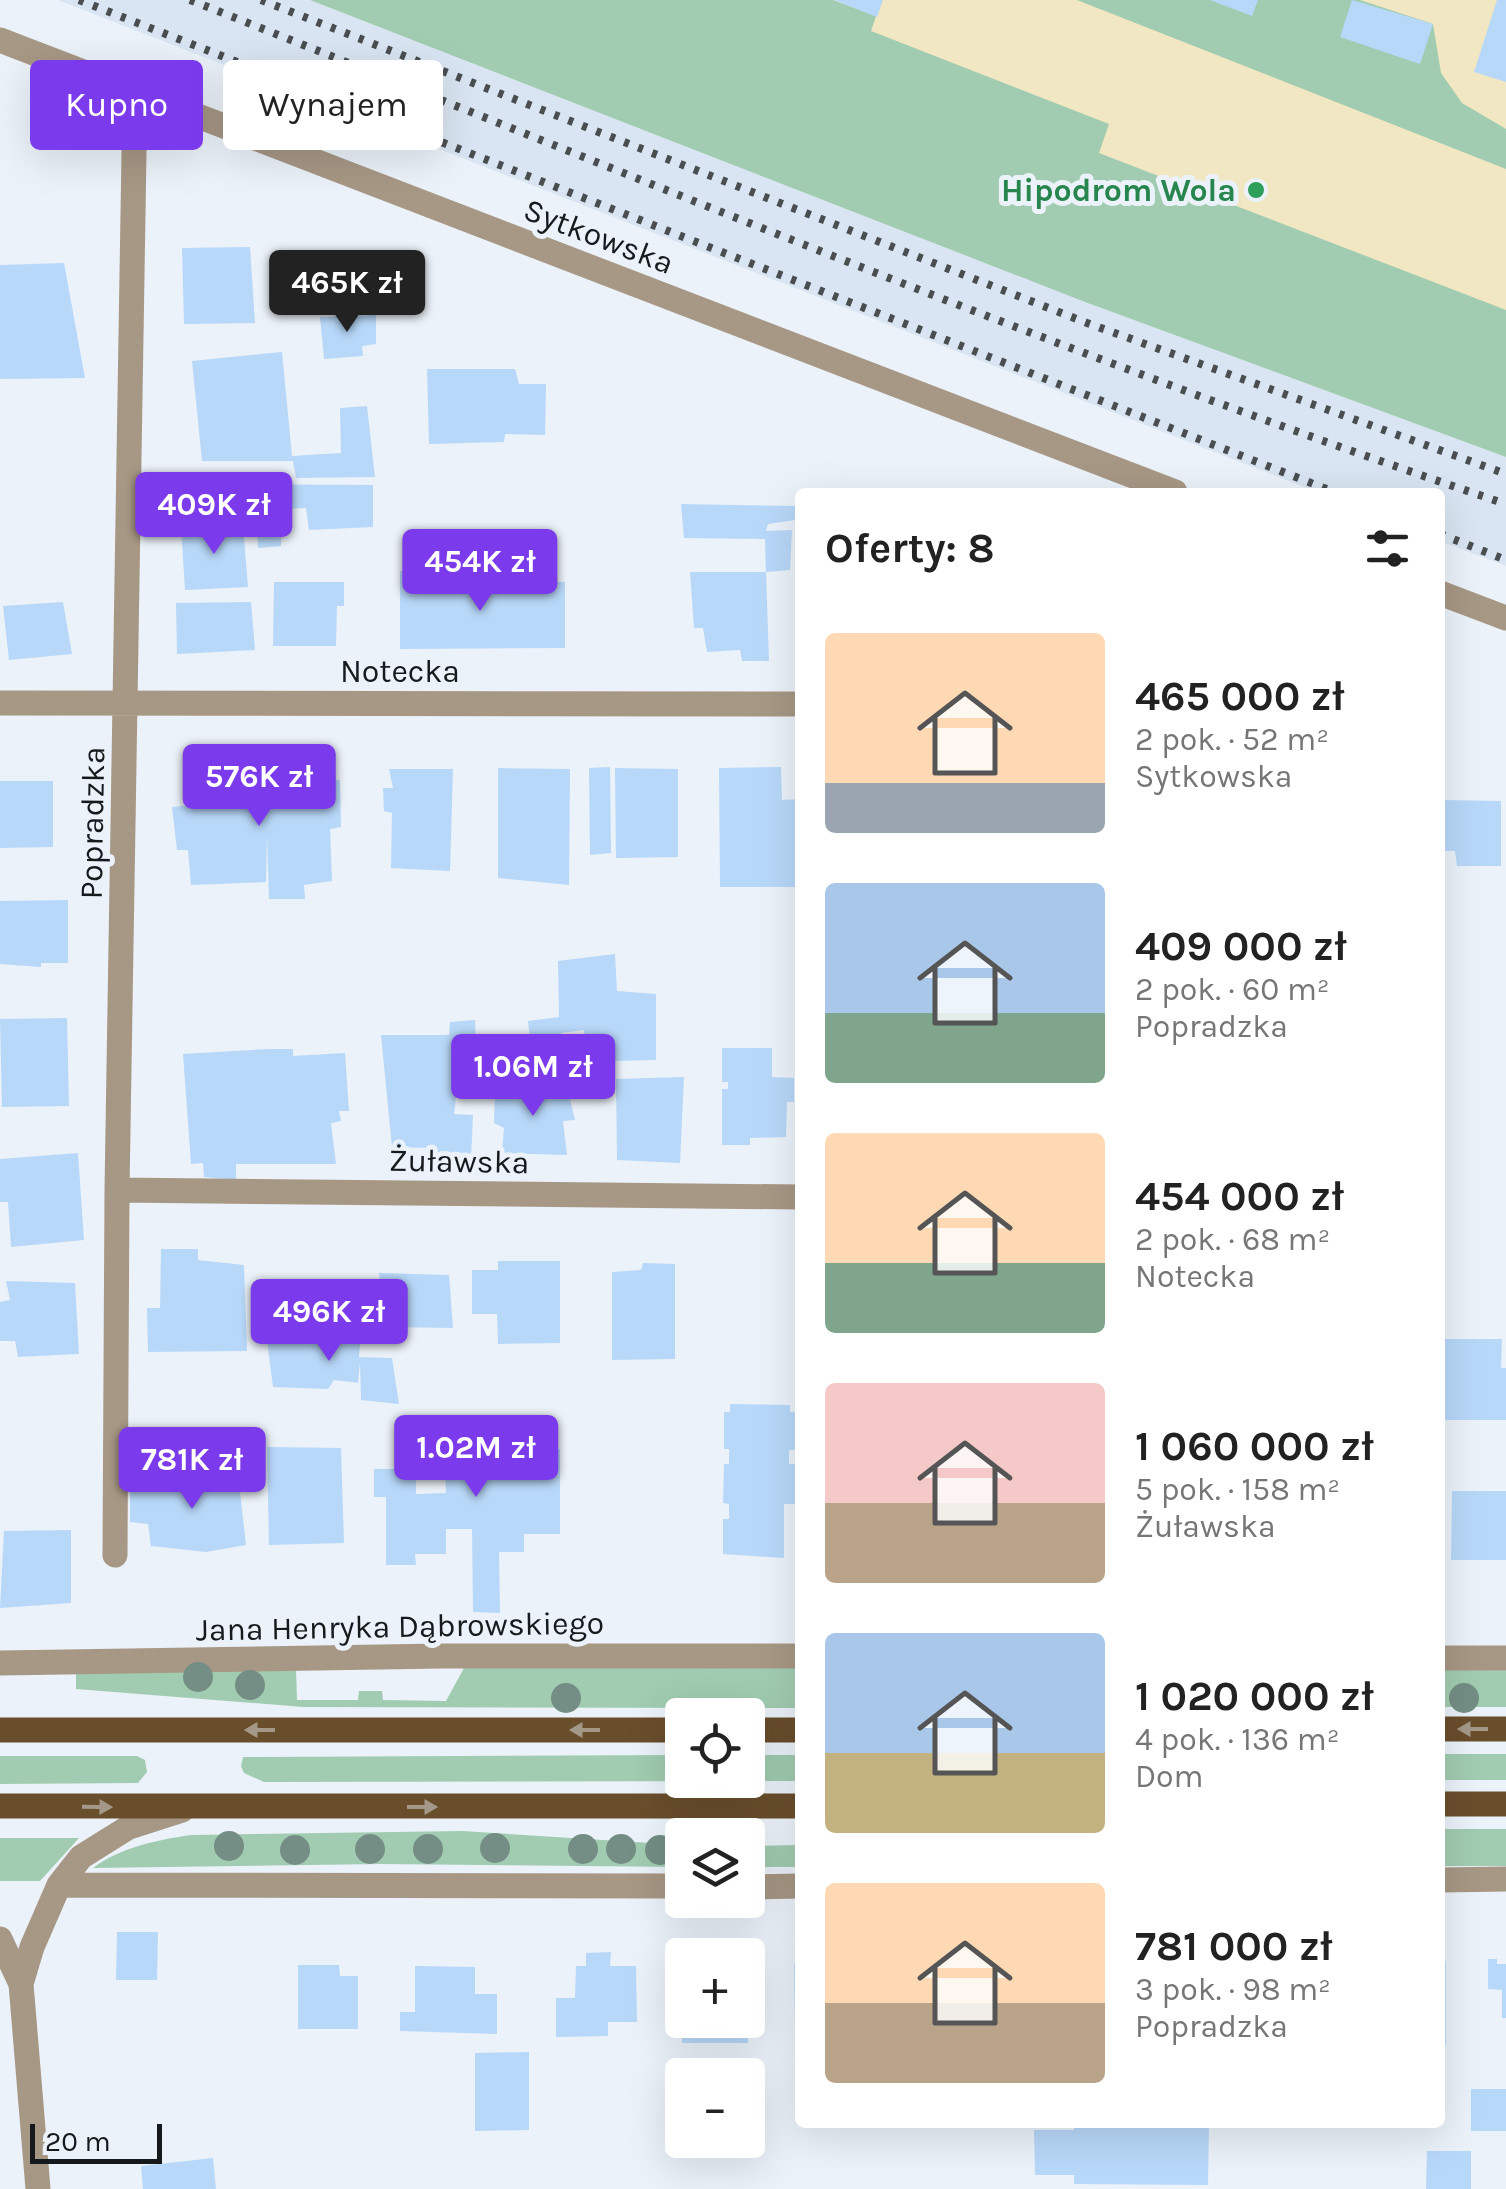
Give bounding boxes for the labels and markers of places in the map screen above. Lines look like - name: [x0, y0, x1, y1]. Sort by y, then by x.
- place label: Hipodrom Wola: [1001, 172, 1236, 209]
- marker: Hipodrom Wola: [1245, 179, 1267, 201]
- pin: 465K zł: [255, 250, 439, 335]
- pin: 409K zł: [122, 472, 306, 557]
- pin: 454K zł: [388, 529, 572, 614]
- pin: 576K zł: [167, 744, 351, 829]
- pin: 1.06M zł: [430, 1034, 636, 1119]
- pin: 496K zł: [237, 1279, 421, 1364]
- pin: 1.02M zł: [373, 1415, 579, 1500]
- pin: 781K zł: [100, 1427, 284, 1512]

